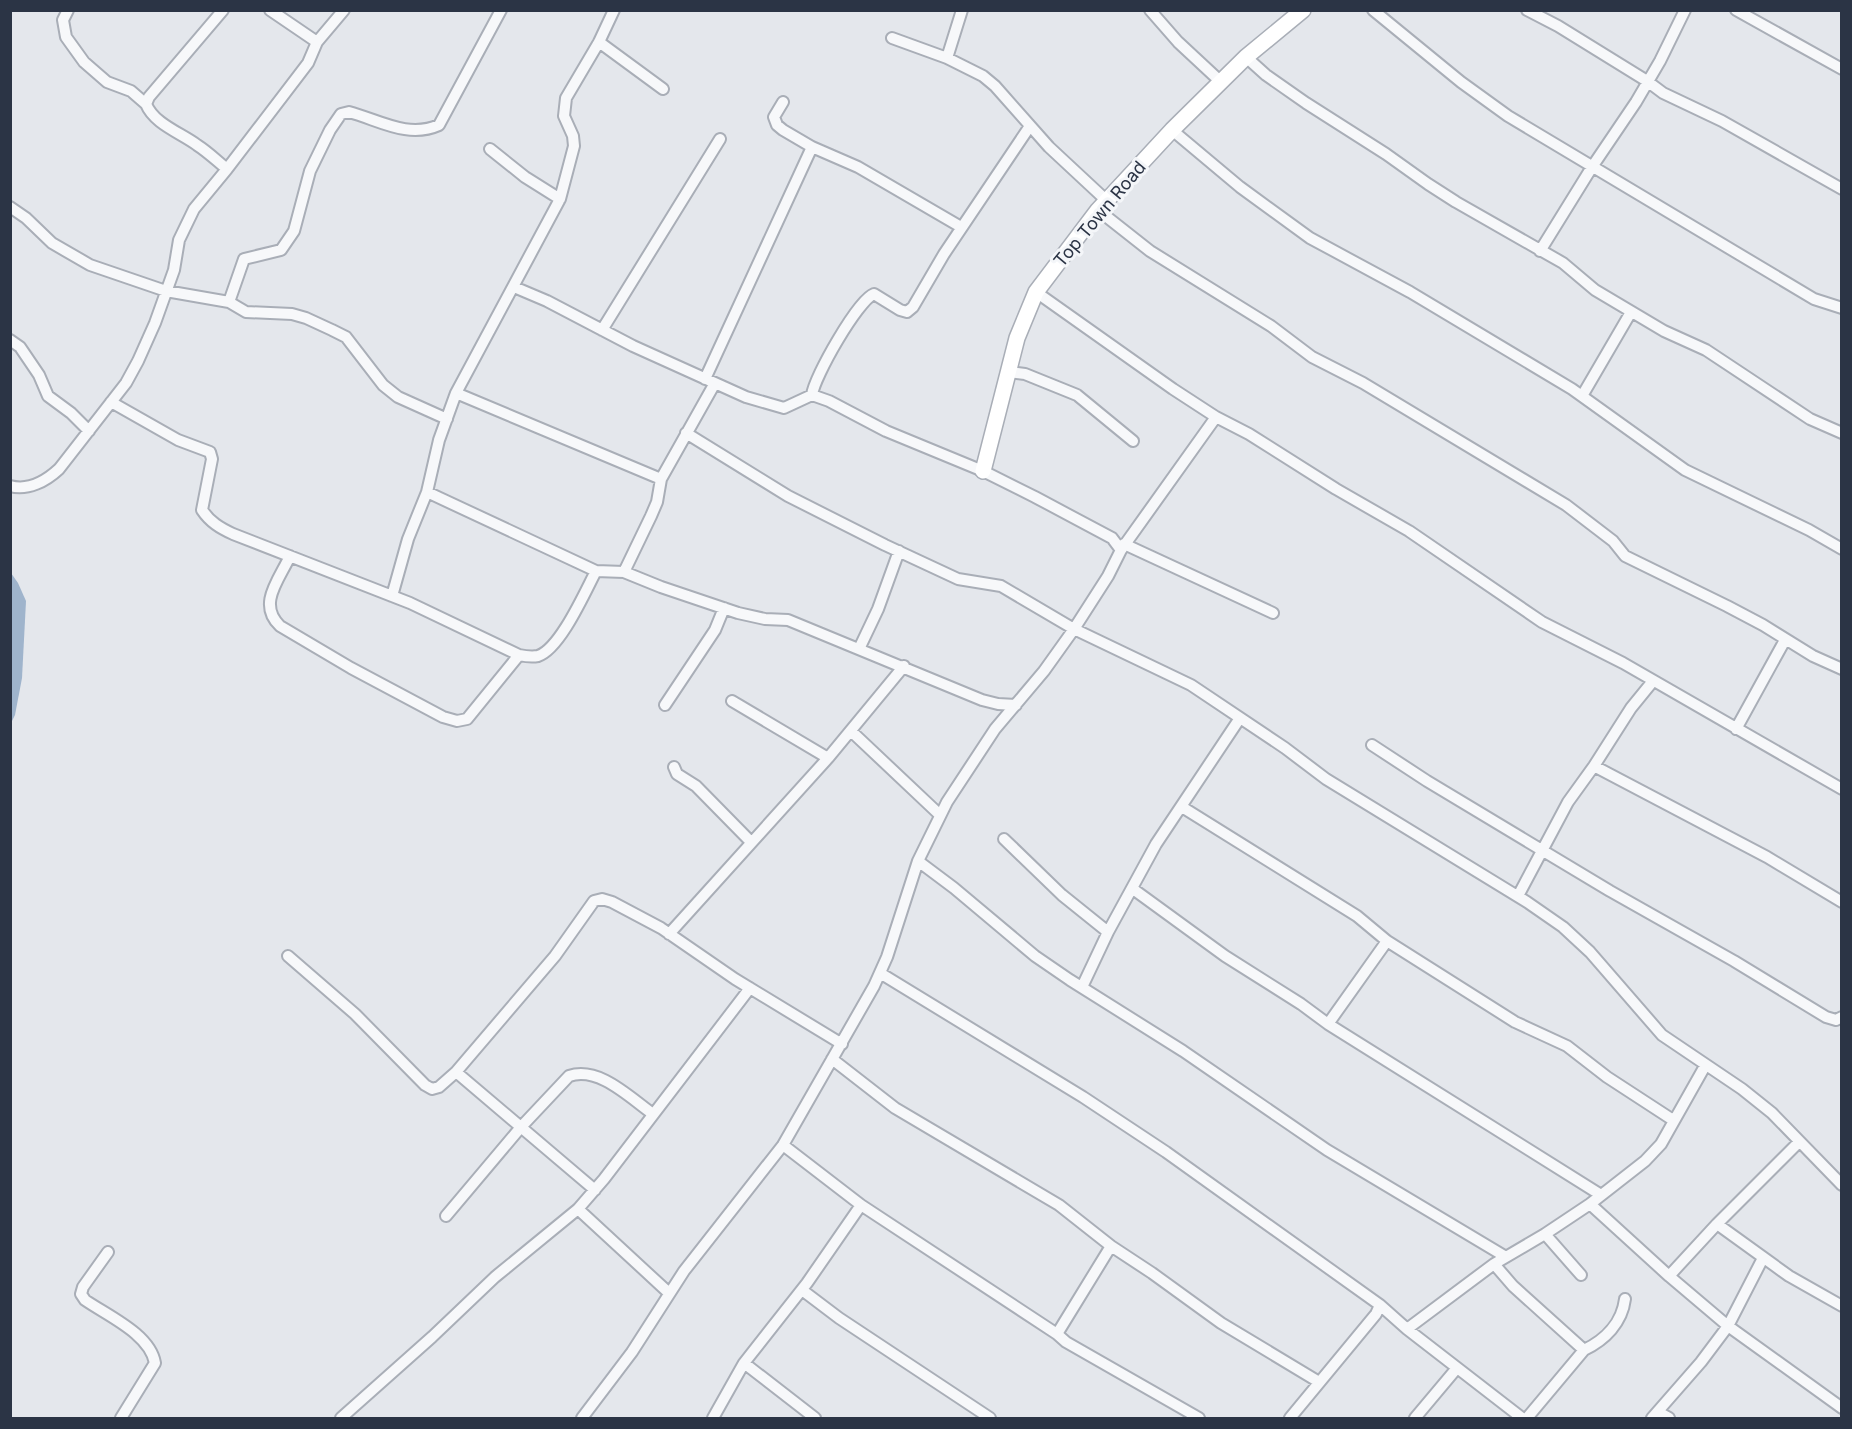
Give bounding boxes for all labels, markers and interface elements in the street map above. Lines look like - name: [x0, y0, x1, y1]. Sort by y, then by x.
- street label: Top Town Road: [1049, 157, 1150, 271]

